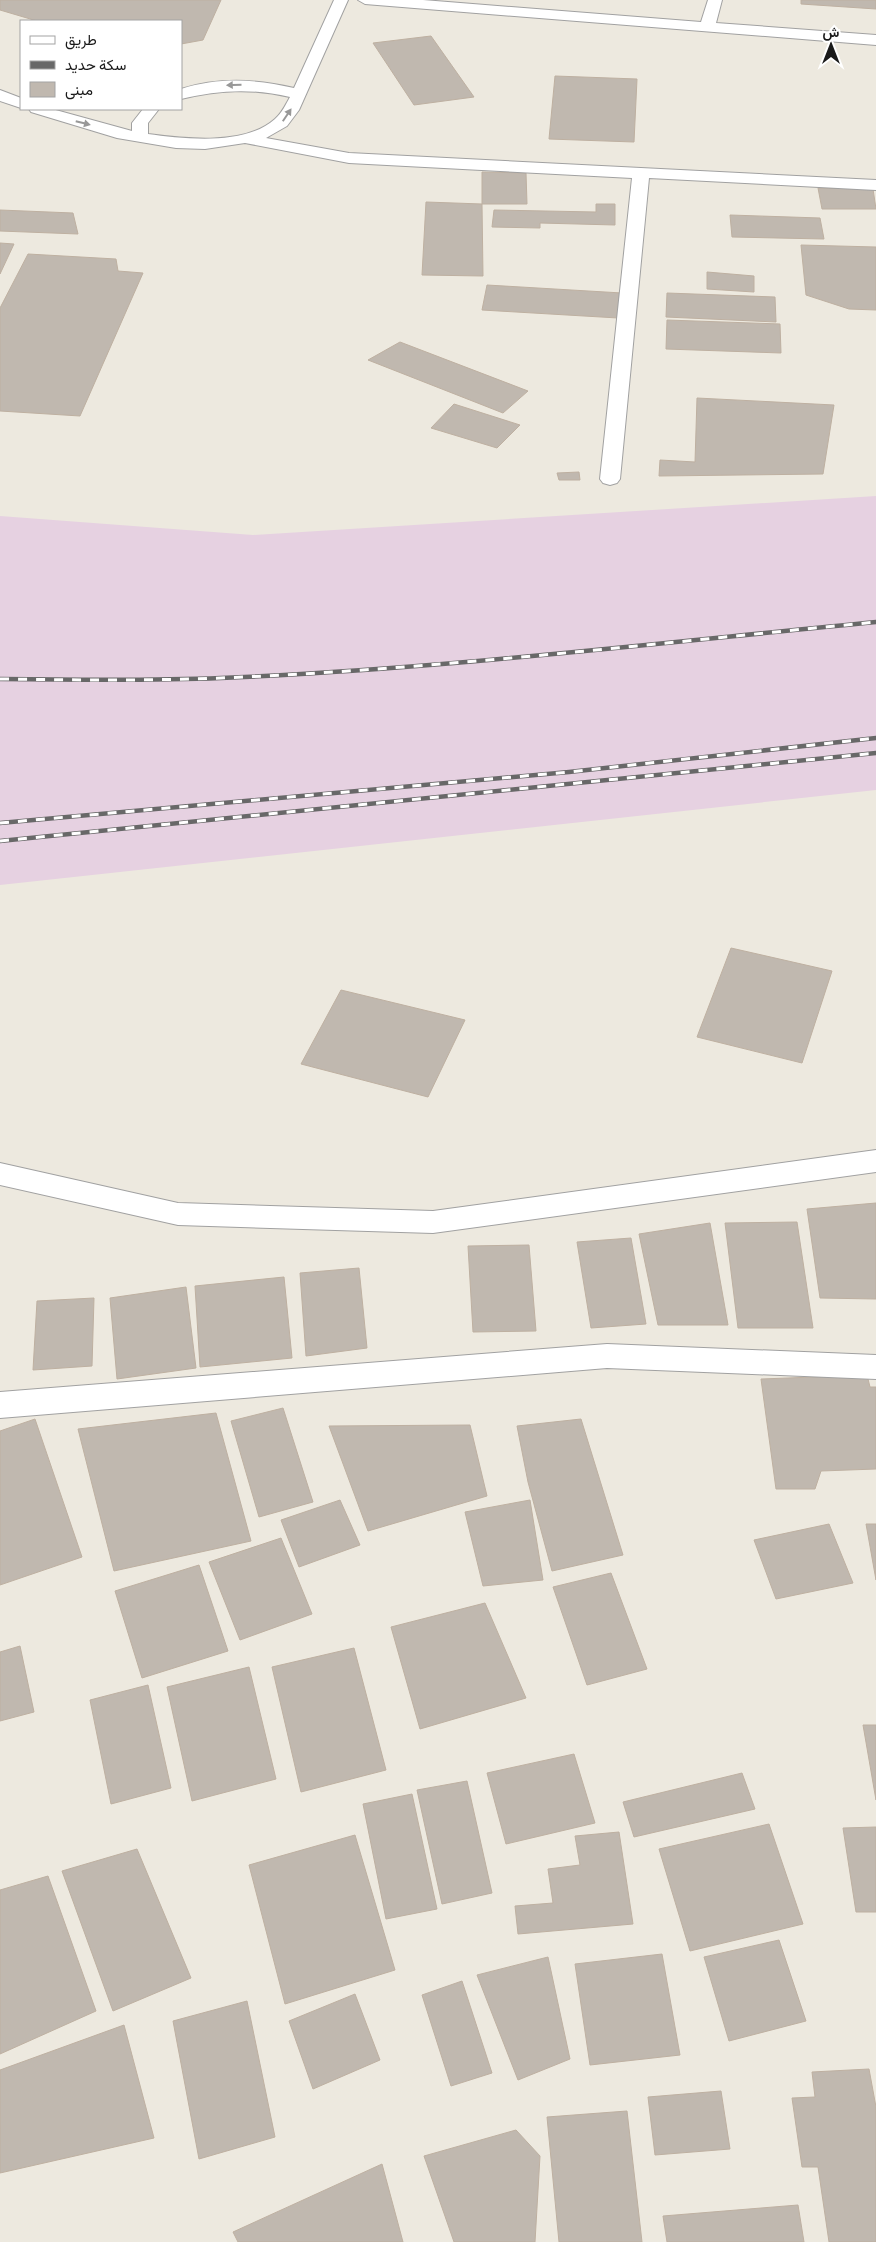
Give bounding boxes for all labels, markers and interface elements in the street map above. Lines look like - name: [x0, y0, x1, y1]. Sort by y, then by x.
- legend: [20, 20, 182, 110]
- north arrow: [806, 20, 856, 70]
- text: ش: [823, 21, 840, 42]
- text: طريق: [65, 28, 97, 51]
- text: سكة حديد: [65, 53, 126, 76]
- text: مبنى: [65, 78, 93, 101]
- one-way arrow: [225, 82, 241, 90]
- one-way arrow: [282, 108, 292, 122]
- one-way arrow: [76, 119, 91, 127]

